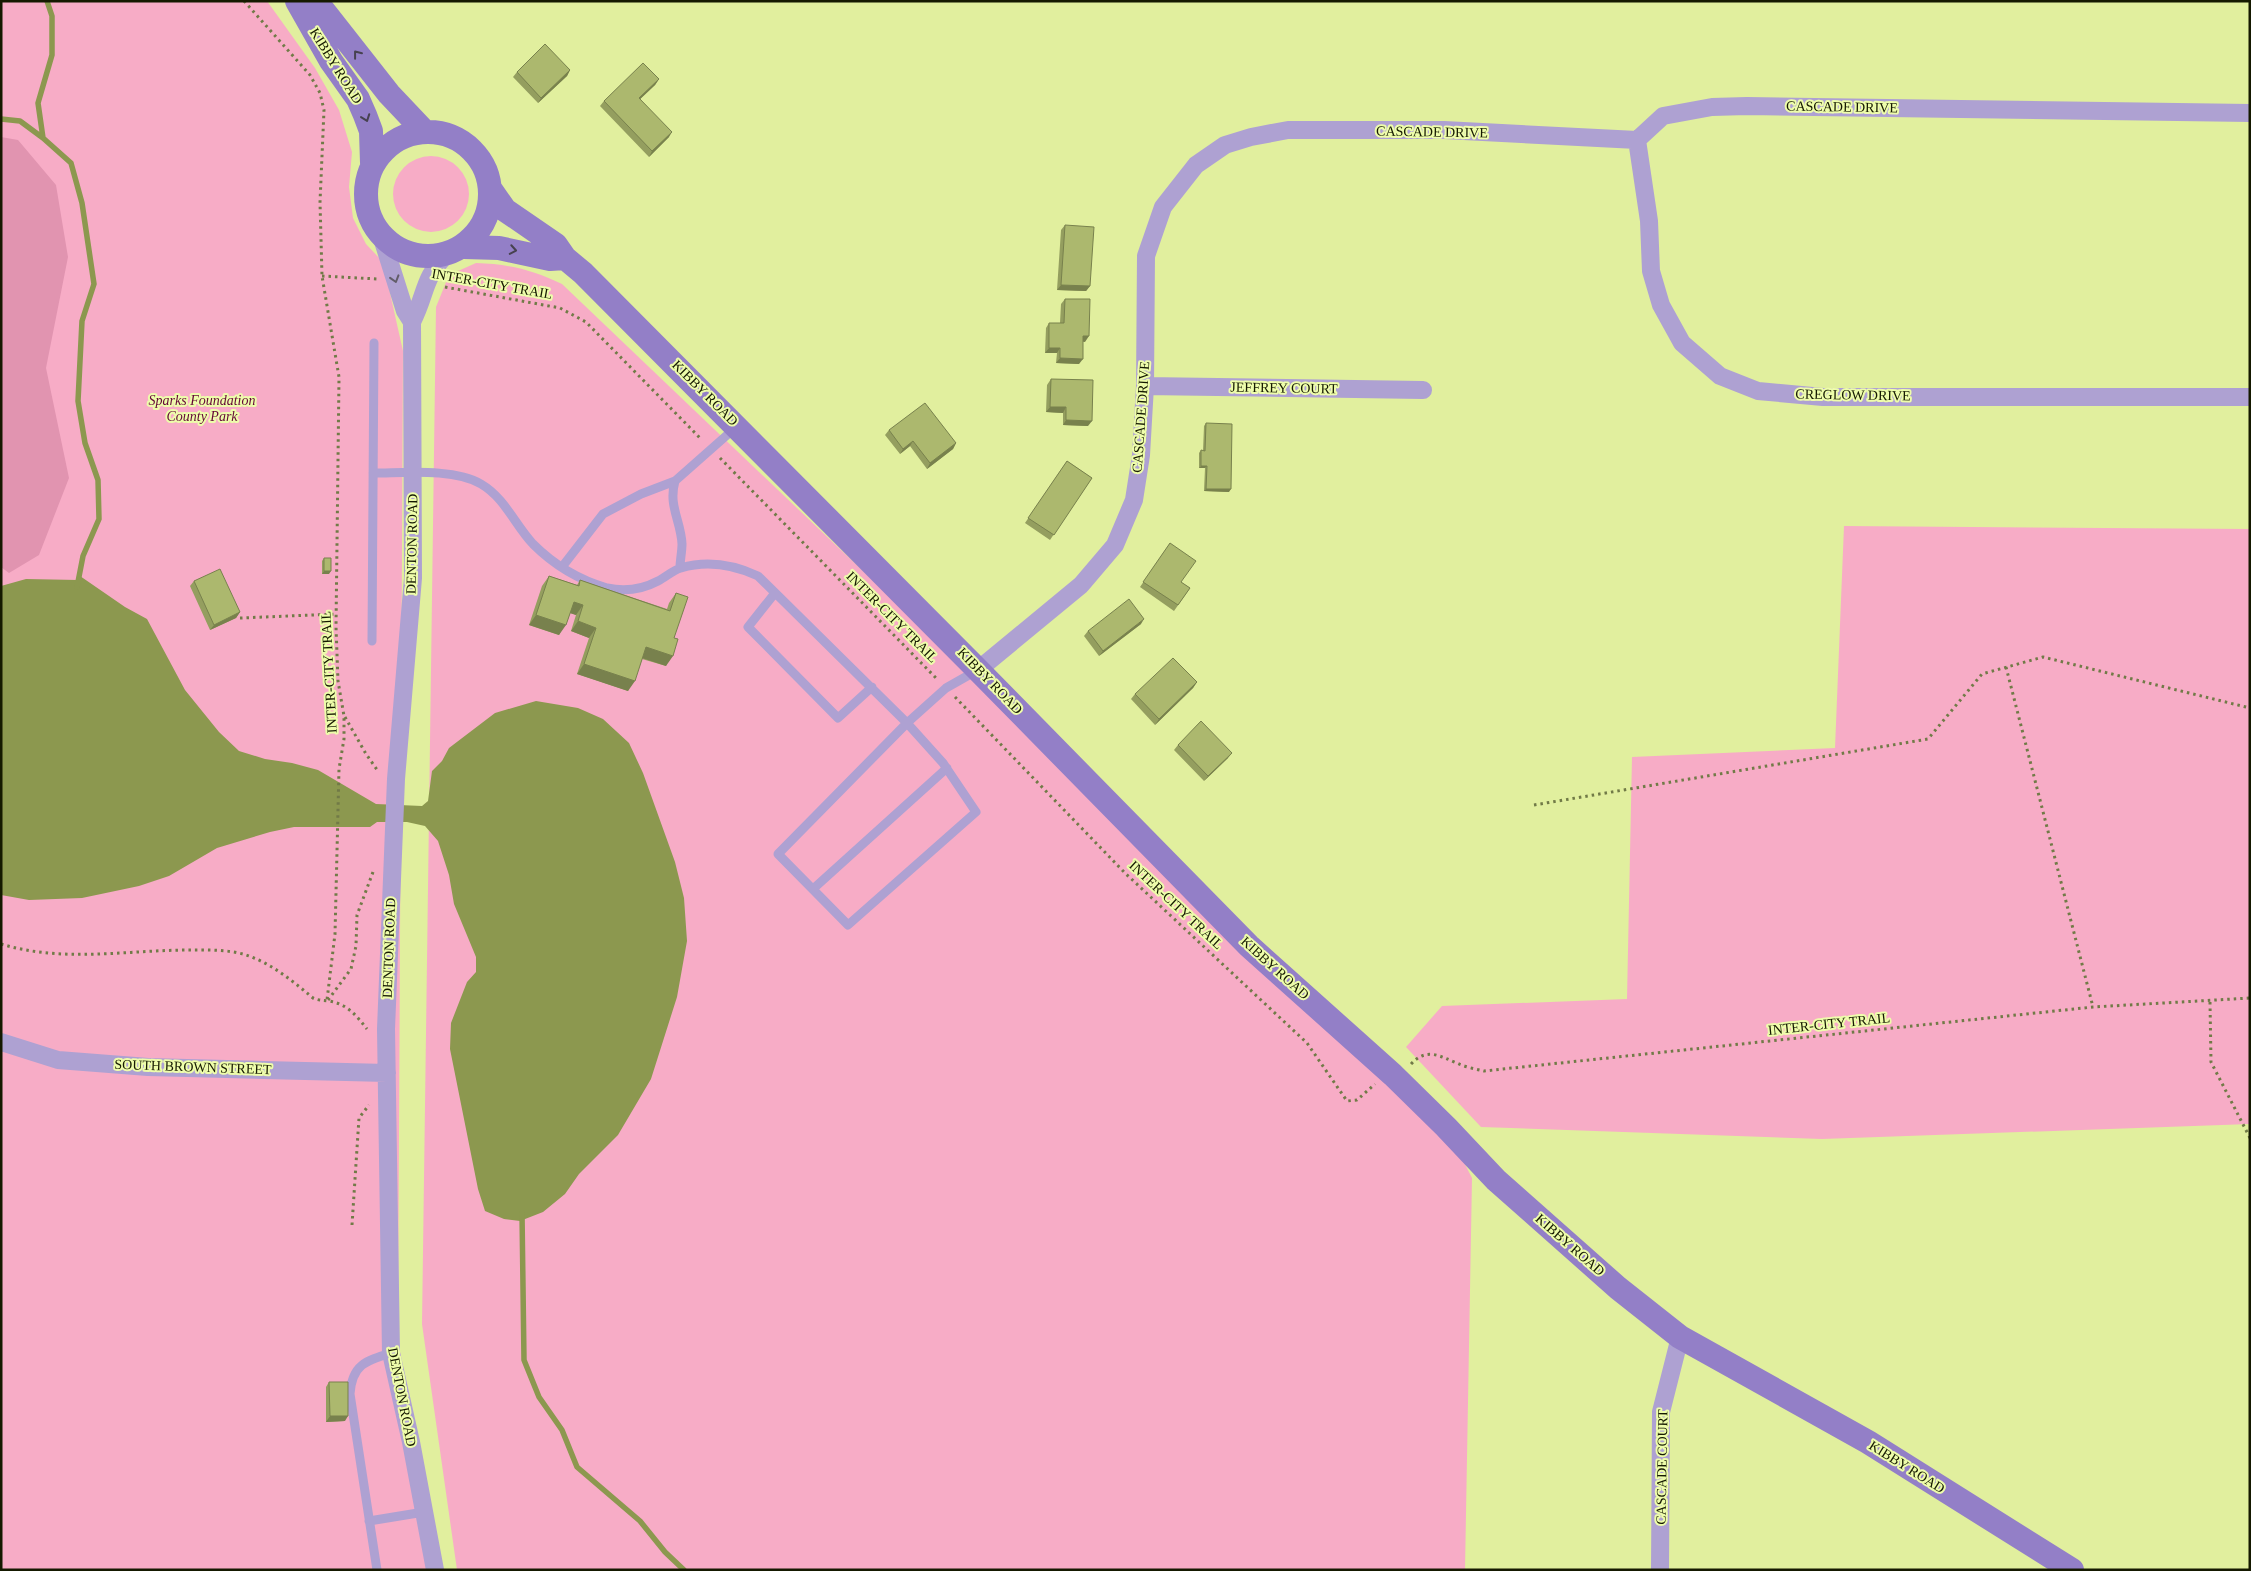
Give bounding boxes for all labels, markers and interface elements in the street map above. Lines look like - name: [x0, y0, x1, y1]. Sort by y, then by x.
- street label: KIBBY ROAD: [307, 25, 365, 107]
- one-way arrow: [354, 51, 363, 60]
- street label: CASCADE DRIVE: [1786, 99, 1898, 115]
- one-way arrow: [360, 113, 370, 122]
- street label: CASCADE DRIVE: [1376, 124, 1488, 140]
- one-way arrow: [508, 245, 517, 255]
- street label: INTER-CITY TRAIL: [430, 266, 554, 302]
- one-way arrow: [390, 275, 400, 283]
- street label: KIBBY ROAD: [669, 357, 741, 429]
- street label: CASCADE DRIVE: [1130, 361, 1152, 473]
- street label: JEFFREY COURT: [1230, 380, 1338, 396]
- street label: CREGLOW DRIVE: [1795, 386, 1911, 404]
- park label: Sparks Foundation County Park: [149, 393, 255, 424]
- street label: DENTON ROAD: [404, 494, 420, 594]
- street label: INTER-CITY TRAIL: [843, 568, 941, 666]
- street label: INTER-CITY TRAIL: [318, 610, 340, 734]
- street label: KIBBY ROAD: [955, 645, 1025, 717]
- street label: INTER-CITY TRAIL: [1126, 858, 1226, 952]
- street label: DENTON ROAD: [380, 898, 398, 998]
- street label: KIBBY ROAD: [1238, 934, 1312, 1002]
- street label: INTER-CITY TRAIL: [1767, 1010, 1891, 1038]
- street label: SOUTH BROWN STREET: [114, 1057, 272, 1077]
- street label: KIBBY ROAD: [1533, 1211, 1607, 1279]
- street label: DENTON ROAD: [385, 1346, 419, 1448]
- street label: CASCADE COURT: [1653, 1409, 1671, 1525]
- street label: KIBBY ROAD: [1866, 1438, 1948, 1496]

